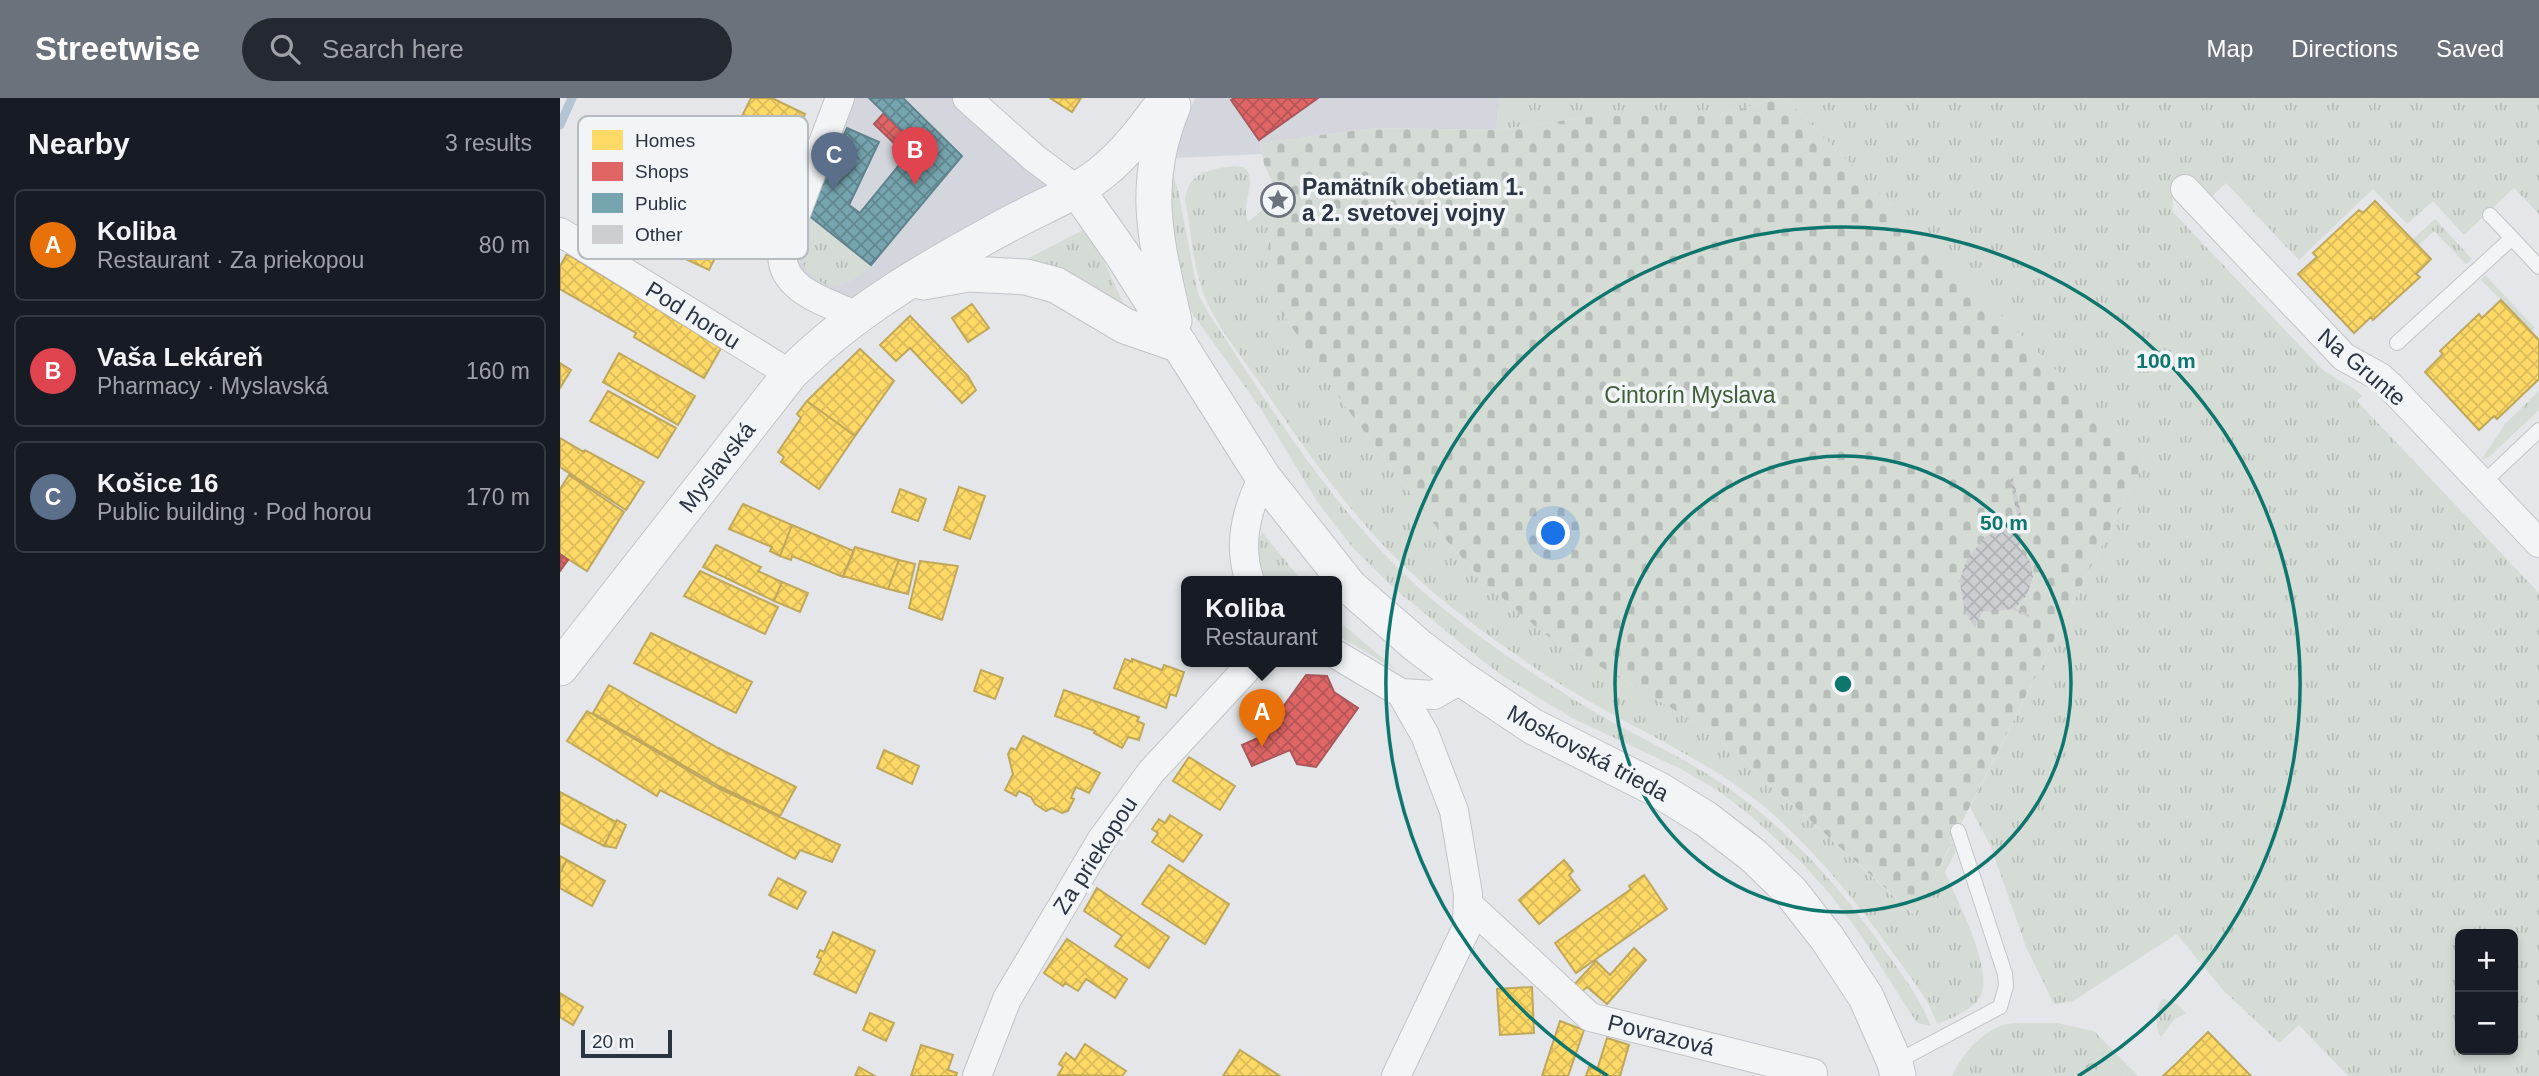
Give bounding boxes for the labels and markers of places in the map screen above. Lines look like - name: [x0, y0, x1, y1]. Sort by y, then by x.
- pin: B: [892, 127, 938, 185]
- pin: C: [811, 132, 857, 190]
- place label: Pamätník obetiam 1. a 2. svetovej vojny: [1302, 174, 1524, 226]
- place icon: Pamätník obetiam 1. a 2. svetovej vojny: [1259, 181, 1297, 219]
- centre of rings: [1831, 672, 1855, 696]
- pin: A: [1239, 689, 1285, 747]

